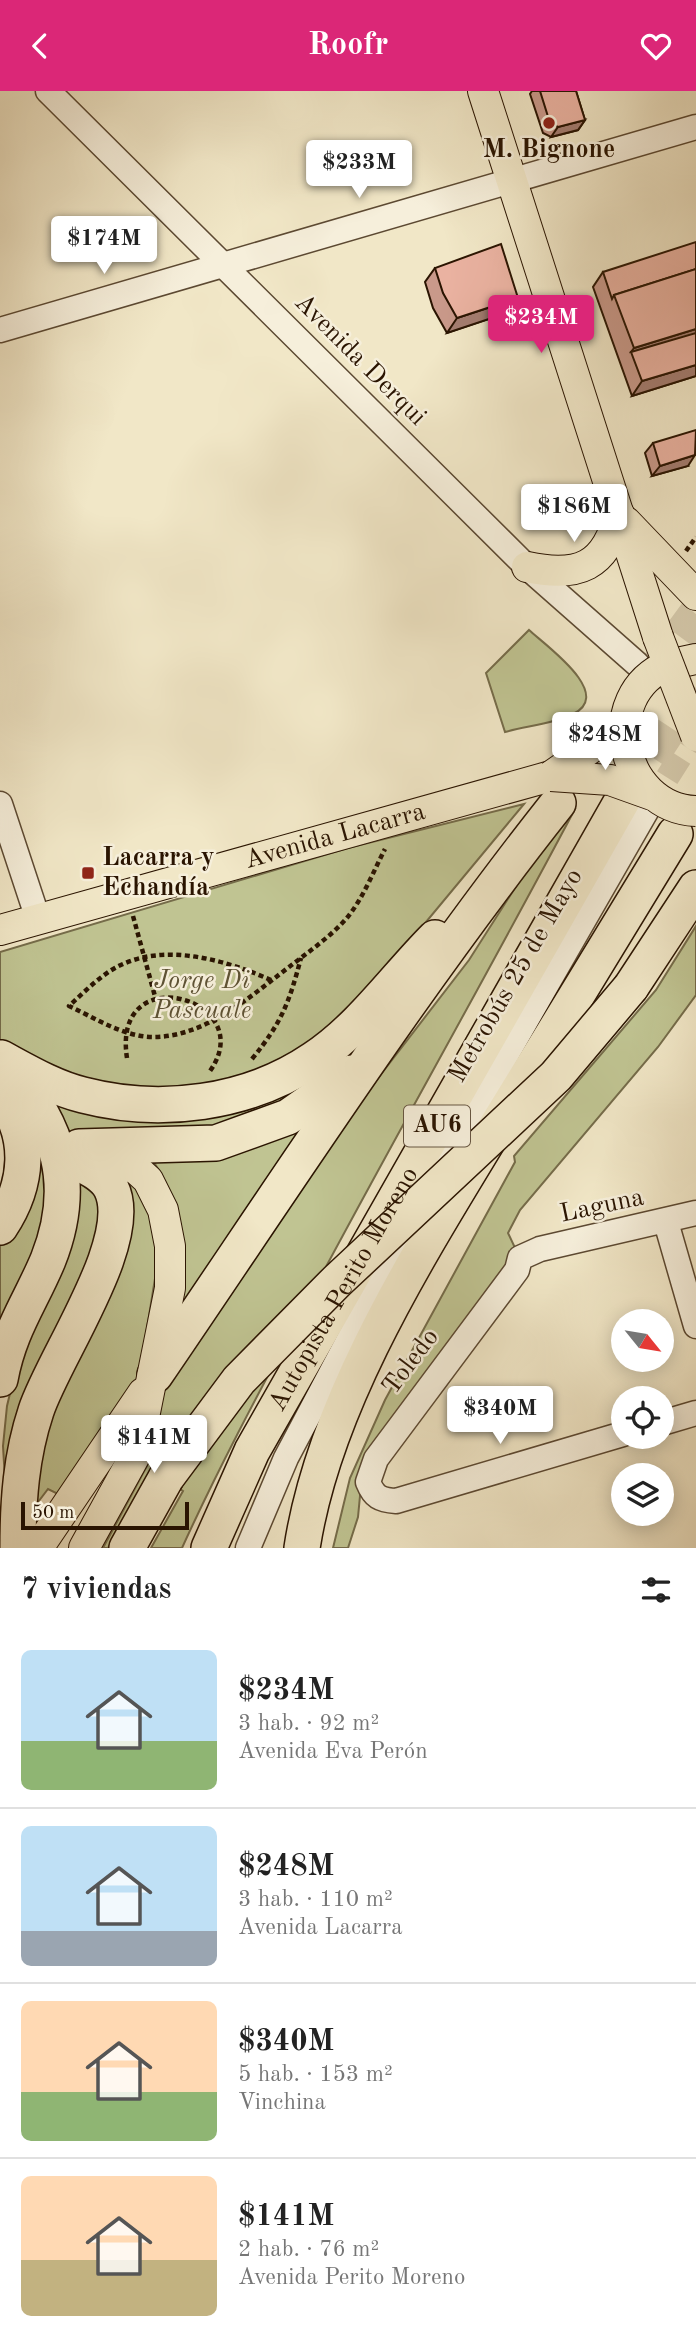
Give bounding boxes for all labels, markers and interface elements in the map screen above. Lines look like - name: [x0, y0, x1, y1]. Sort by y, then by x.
- icon: back: [21, 27, 59, 65]
- icon: heart: [637, 27, 675, 65]
- text: Roofr: [308, 30, 388, 62]
- marker: M. Bignone: [541, 115, 557, 131]
- place label: M. Bignone: [483, 137, 615, 163]
- pin: $233M: [310, 141, 408, 200]
- text: $233M: [322, 151, 396, 174]
- pin: $174M: [55, 216, 153, 276]
- text: $174M: [67, 227, 141, 250]
- street label: Avenida Derqui: [289, 289, 431, 431]
- pin: $234M: [492, 295, 590, 355]
- text: $234M: [504, 306, 578, 329]
- pin: $186M: [525, 484, 623, 544]
- text: $186M: [537, 495, 611, 518]
- pin: $248M: [556, 713, 654, 772]
- text: $248M: [568, 723, 642, 746]
- street label: Avenida Lacarra: [242, 799, 428, 874]
- place label: Lacarra y Echandía: [102, 845, 215, 901]
- marker: Lacarra y Echandía: [80, 865, 96, 881]
- street label: Metrobús 25 de Mayo: [444, 865, 588, 1087]
- park label: Jorge Di Pascuale: [152, 968, 251, 1024]
- road number: AU6: [404, 1106, 470, 1147]
- street label: Autopista Perito Moreno: [264, 1163, 424, 1416]
- street label: Laguna: [558, 1184, 646, 1228]
- north arrow: [611, 1309, 674, 1372]
- map controls: [611, 1309, 674, 1526]
- street label: Toledo: [378, 1324, 444, 1400]
- button: locate: [611, 1386, 674, 1449]
- pin: $340M: [451, 1387, 549, 1446]
- text: $340M: [463, 1397, 537, 1420]
- pin: $141M: [105, 1415, 203, 1475]
- text: $141M: [117, 1426, 191, 1449]
- button: layers: [611, 1463, 674, 1526]
- scale bar: [21, 1499, 189, 1531]
- text: 50 m: [32, 1504, 74, 1523]
- icon: filters: [637, 1571, 675, 1609]
- text: 7 viviendas: [21, 1575, 171, 1605]
- text: $234M: [238, 1676, 334, 1706]
- icon: home: [77, 1678, 161, 1762]
- text: 3 hab. · 92 m²: [238, 1712, 379, 1735]
- text: Avenida Eva Perón: [238, 1740, 428, 1763]
- text: $248M: [238, 1852, 334, 1882]
- icon: home: [77, 1854, 161, 1938]
- text: 3 hab. · 110 m²: [238, 1888, 393, 1911]
- text: Avenida Lacarra: [238, 1916, 403, 1939]
- text: $340M: [238, 2027, 334, 2057]
- icon: home: [77, 2029, 161, 2113]
- text: 5 hab. · 153 m²: [238, 2063, 393, 2086]
- text: Vinchina: [238, 2091, 326, 2114]
- text: $141M: [238, 2202, 334, 2232]
- icon: home: [77, 2204, 161, 2288]
- text: 2 hab. · 76 m²: [238, 2238, 379, 2261]
- text: Avenida Perito Moreno: [238, 2266, 465, 2289]

